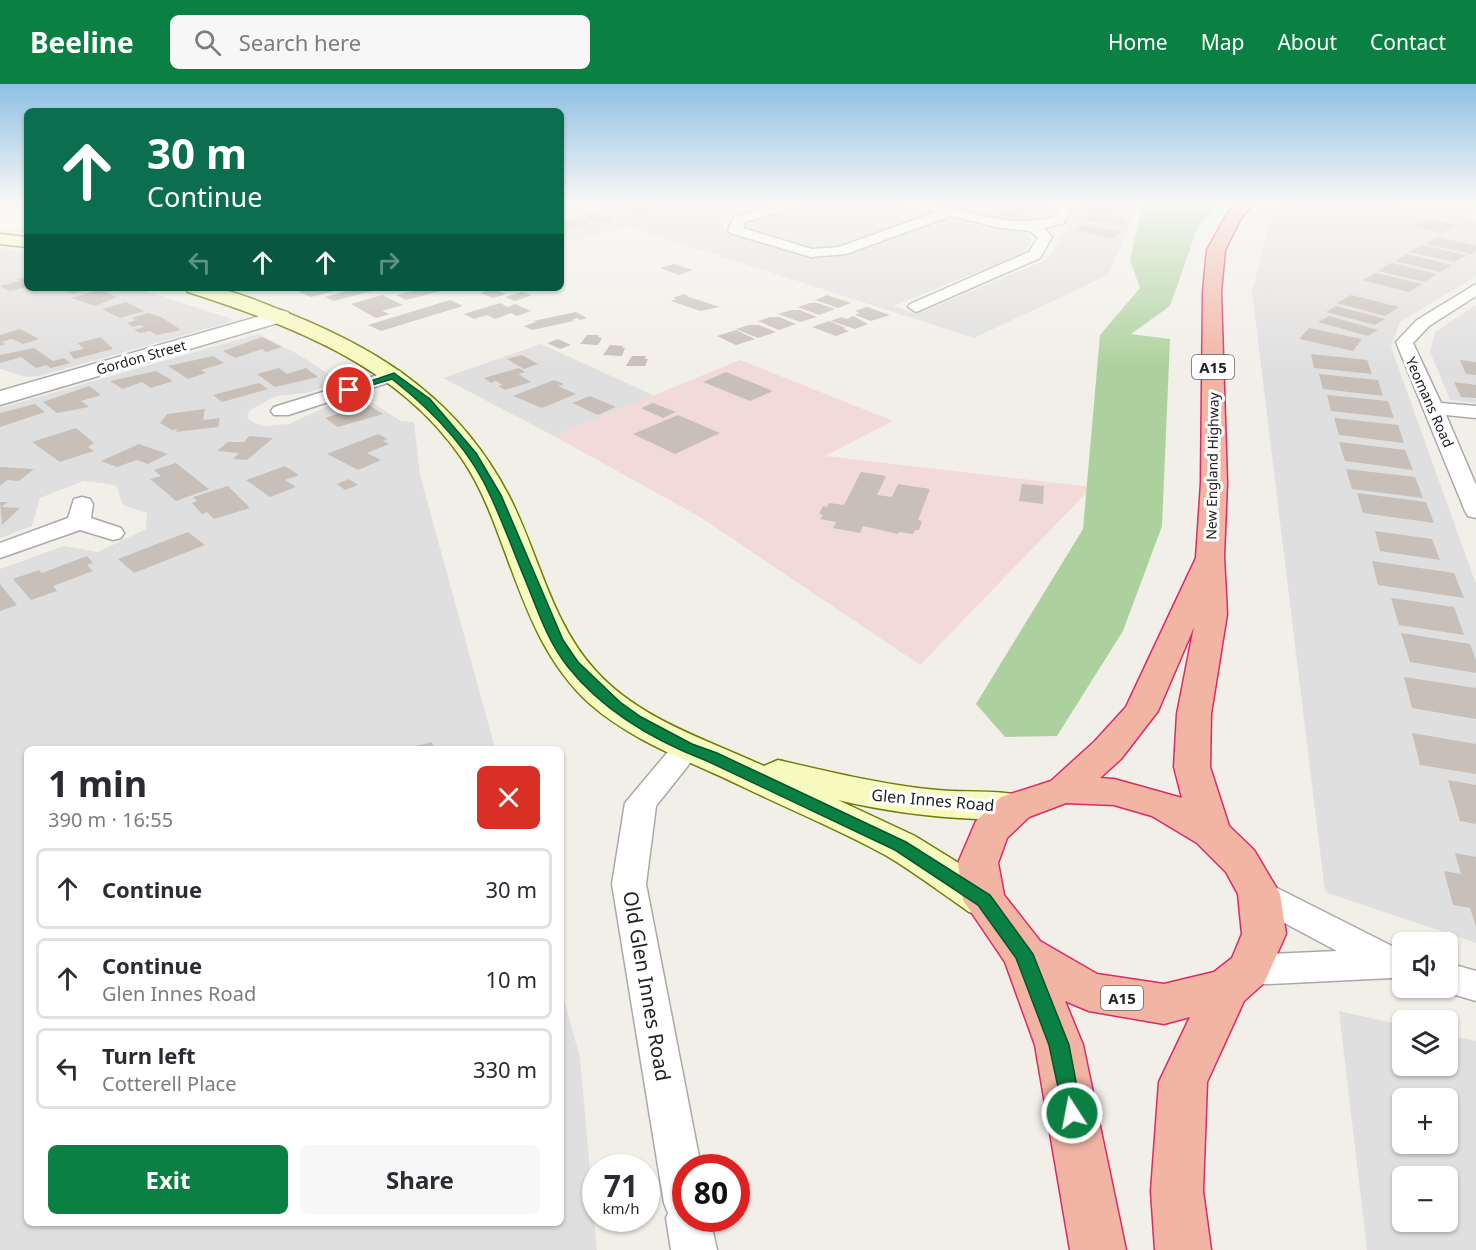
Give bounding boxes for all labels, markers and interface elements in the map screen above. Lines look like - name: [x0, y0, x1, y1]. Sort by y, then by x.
- search box: [170, 15, 590, 69]
- text: Beeline: [30, 23, 134, 61]
- icon: search: [191, 26, 224, 59]
- text: Search here: [239, 27, 361, 57]
- text: Home: [1108, 28, 1168, 56]
- text: Map: [1201, 28, 1244, 56]
- text: About: [1277, 28, 1337, 56]
- text: Contact: [1370, 28, 1446, 56]
- text: 30 m: [147, 124, 247, 181]
- icon: ahead: [48, 132, 126, 210]
- text: Continue: [147, 178, 262, 215]
- icon: left: [183, 246, 216, 279]
- icon: ahead: [246, 246, 279, 279]
- icon: ahead: [309, 246, 342, 279]
- icon: right: [372, 246, 405, 279]
- street label: Gordon Street: [94, 335, 188, 379]
- street label: Yeomans Road: [1402, 354, 1458, 450]
- road number: A15: [1192, 355, 1234, 379]
- pin: [323, 364, 374, 415]
- icon: arrive: [332, 373, 365, 406]
- street label: New England Highway: [1201, 391, 1223, 540]
- text: 1 min: [48, 759, 147, 808]
- button: close: [477, 766, 540, 829]
- street label: Glen Innes Road: [871, 784, 995, 816]
- text: 390 m · 16:55: [48, 806, 173, 833]
- icon: ahead: [51, 872, 84, 905]
- text: Continue: [102, 874, 202, 904]
- text: 30 m: [486, 874, 537, 904]
- street label: Old Glen Innes Road: [617, 889, 677, 1083]
- map controls: [1392, 932, 1458, 1232]
- button: sound: [1392, 932, 1458, 998]
- text: Continue: [102, 950, 202, 980]
- icon: ahead: [51, 962, 84, 995]
- text: 10 m: [486, 964, 537, 994]
- text: Glen Innes Road: [102, 980, 256, 1007]
- road number: A15: [1101, 986, 1143, 1010]
- button: layers: [1392, 1010, 1458, 1076]
- text: Turn left: [102, 1040, 196, 1070]
- icon: left: [51, 1052, 84, 1085]
- text: 330 m: [473, 1054, 537, 1084]
- text: Cotterell Place: [102, 1070, 236, 1097]
- position arrow: [1040, 1081, 1104, 1145]
- button: +: [1392, 1088, 1458, 1154]
- button: Exit: [48, 1145, 288, 1214]
- button: Share: [300, 1145, 540, 1214]
- speed limit sign: 80: [672, 1154, 750, 1232]
- text: 71: [604, 1165, 638, 1206]
- button: −: [1392, 1166, 1458, 1232]
- text: km/h: [603, 1198, 639, 1218]

